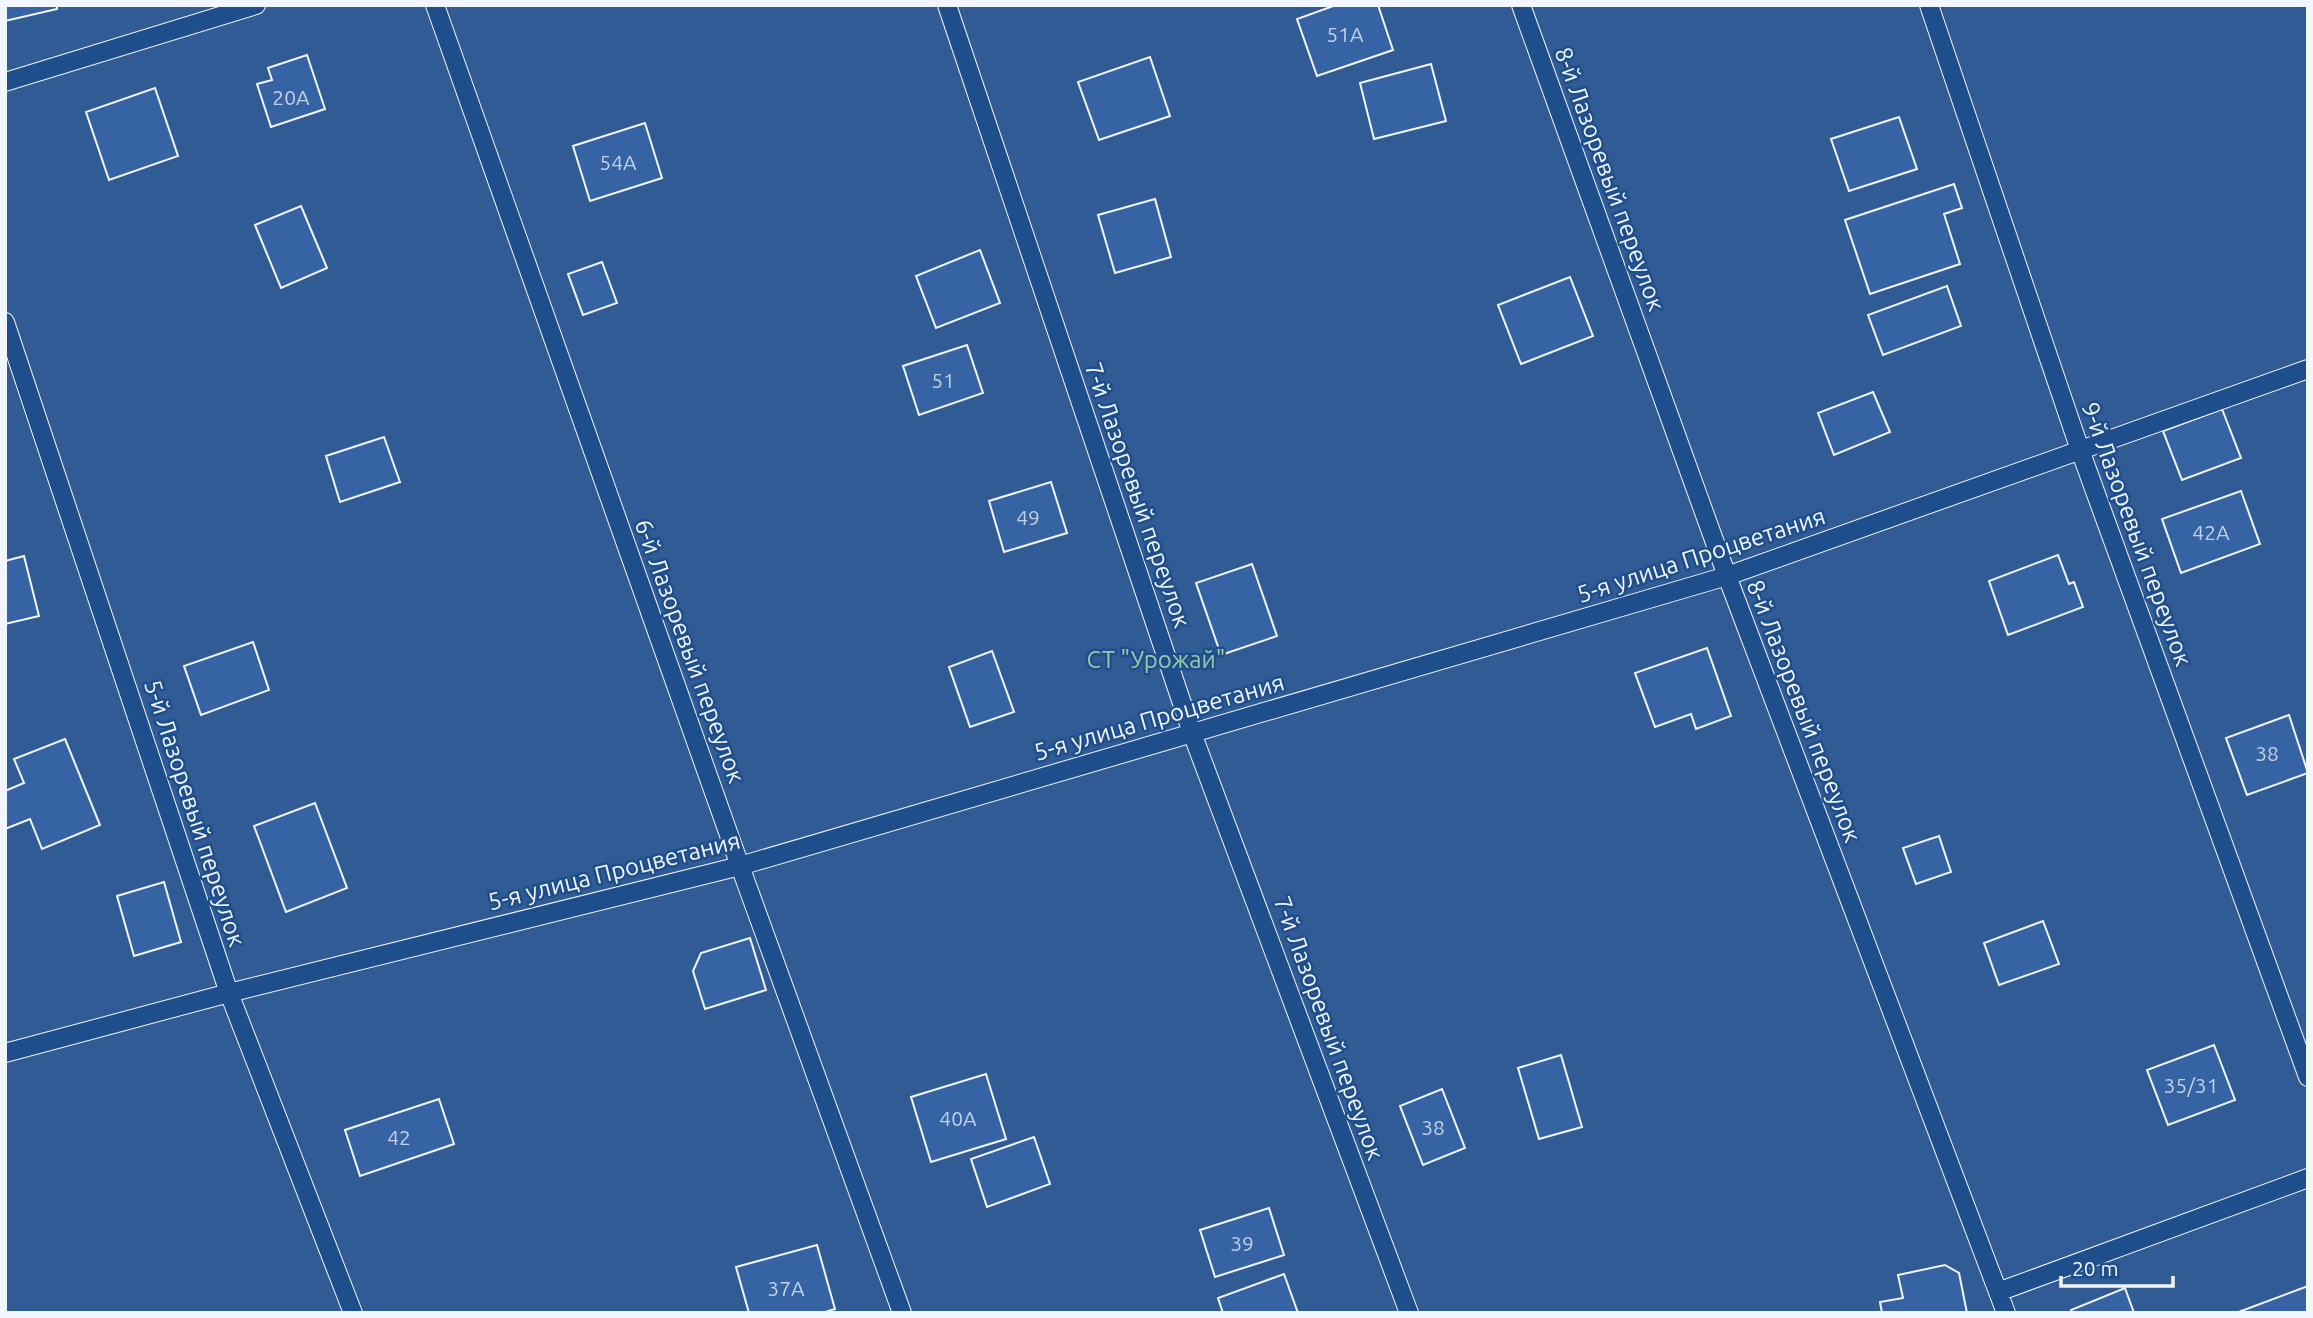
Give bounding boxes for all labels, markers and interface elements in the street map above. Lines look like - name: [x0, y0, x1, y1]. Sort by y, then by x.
- house number: 51А: [1326, 22, 1364, 46]
- street label: 8-й Лазоревый переулок: [1550, 43, 1670, 315]
- house number: 20А: [272, 85, 310, 109]
- house number: 54А: [599, 150, 637, 174]
- street label: 7-й Лазоревый переулок: [1080, 359, 1196, 631]
- house number: 51: [931, 368, 955, 392]
- street label: 9-й Лазоревый переулок: [2077, 398, 2197, 670]
- street label: 5-я улица Процветания: [1574, 502, 1828, 608]
- house number: 49: [1016, 505, 1040, 529]
- street label: 6-й Лазоревый переулок: [630, 515, 750, 787]
- house number: 42А: [2192, 520, 2230, 544]
- street label: 8-й Лазоревый переулок: [1741, 576, 1867, 846]
- park label: СТ "Урожай": [1087, 646, 1225, 673]
- street label: 5-я улица Процветания: [1031, 668, 1287, 766]
- street label: 5-й Лазоревый переулок: [139, 676, 251, 950]
- house number: 38: [2255, 741, 2279, 765]
- street label: 5-я улица Процветания: [485, 827, 743, 915]
- street label: 7-й Лазоревый переулок: [1269, 892, 1389, 1164]
- house number: 35/31: [2163, 1073, 2219, 1097]
- house number: 40А: [939, 1106, 977, 1130]
- house number: 38: [1421, 1115, 1445, 1139]
- house number: 42: [387, 1125, 411, 1149]
- house number: 39: [1230, 1231, 1254, 1255]
- scale bar: [2061, 1244, 2173, 1288]
- text: 20 m: [2072, 1256, 2119, 1280]
- house number: 37А: [767, 1276, 805, 1300]

